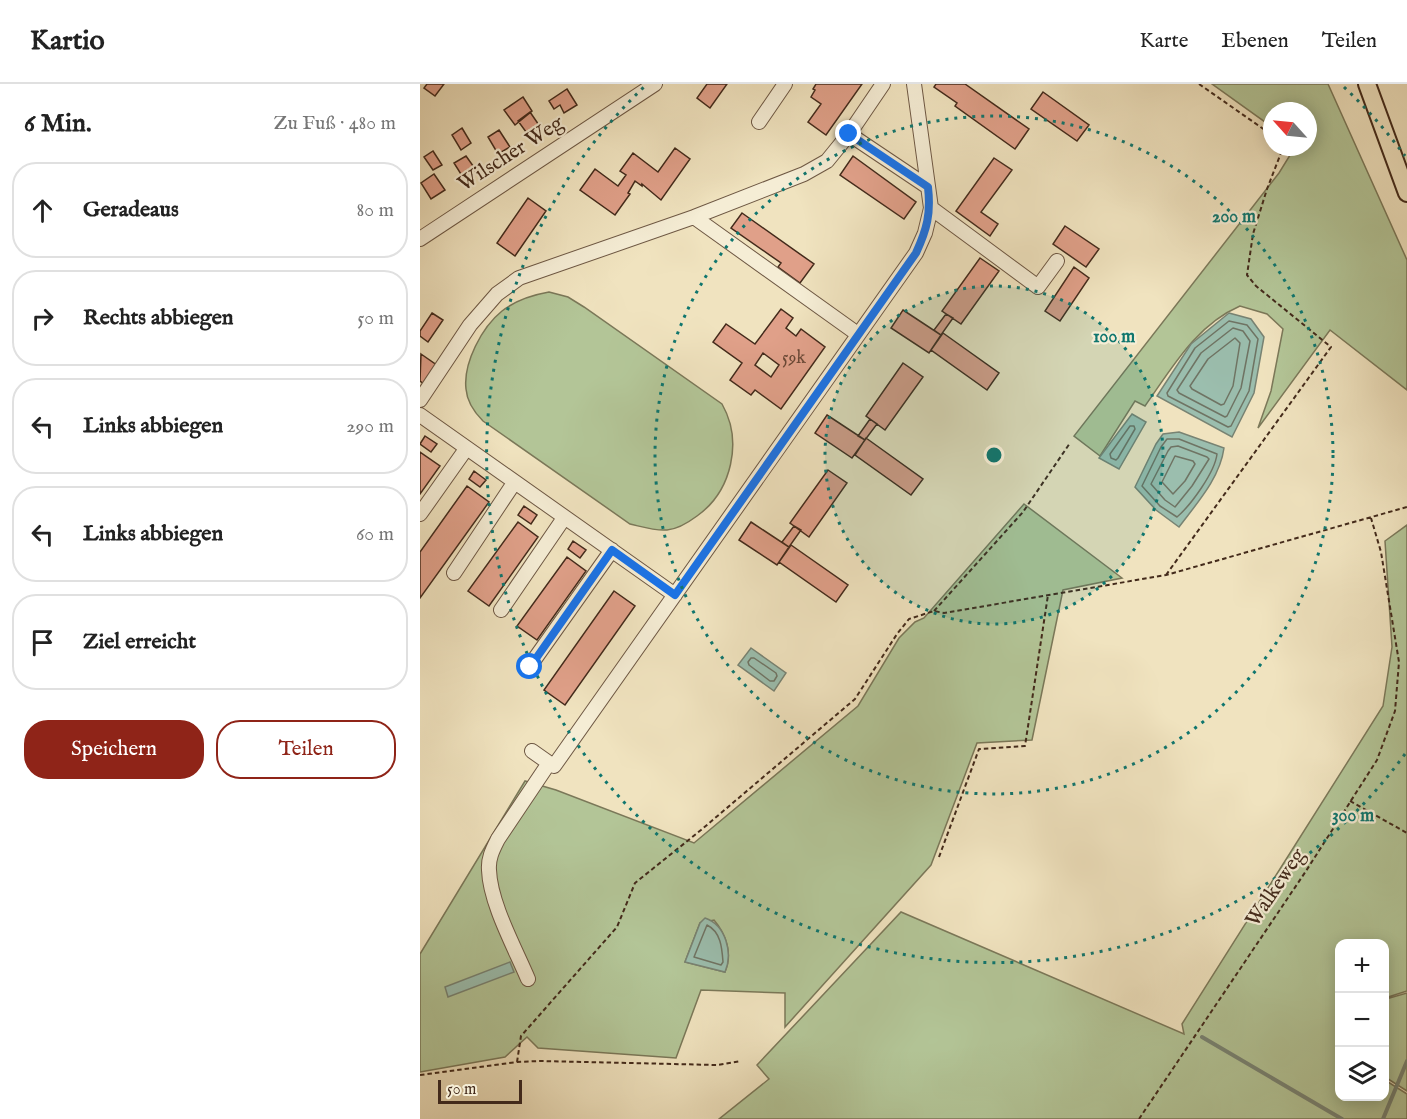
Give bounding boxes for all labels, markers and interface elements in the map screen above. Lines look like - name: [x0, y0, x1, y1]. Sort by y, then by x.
- text: Kartio: [30, 24, 105, 59]
- text: Karte: [1140, 28, 1188, 55]
- text: Ebenen: [1221, 28, 1289, 55]
- text: Teilen: [1322, 28, 1377, 55]
- north arrow: [1263, 102, 1317, 156]
- text: 6 Min.: [24, 107, 91, 140]
- street label: Wilscher Weg: [453, 109, 570, 198]
- text: Zu Fuß · 480 m: [274, 111, 396, 136]
- route end: [835, 120, 861, 146]
- icon: ahead: [26, 194, 59, 227]
- text: Geradeaus: [83, 196, 179, 224]
- text: 80 m: [357, 198, 394, 223]
- text: 200 m: [1212, 206, 1256, 229]
- icon: right: [26, 302, 59, 335]
- text: Rechts abbiegen: [83, 304, 233, 332]
- text: 50 m: [357, 306, 394, 331]
- text: 100 m: [1093, 326, 1135, 349]
- house number: 59k: [782, 347, 806, 370]
- icon: left: [26, 410, 59, 443]
- text: Links abbiegen: [83, 412, 223, 440]
- text: 290 m: [346, 414, 394, 439]
- centre of rings: [984, 445, 1004, 465]
- icon: left: [26, 518, 59, 551]
- text: Links abbiegen: [83, 520, 223, 548]
- text: 60 m: [356, 522, 394, 547]
- icon: arrive: [26, 626, 59, 659]
- text: Ziel erreicht: [83, 628, 196, 656]
- route start: [516, 653, 542, 679]
- button: Speichern: [24, 720, 204, 779]
- button: Teilen: [216, 720, 396, 779]
- text: 300 m: [1332, 805, 1374, 828]
- street label: Walkeweg: [1240, 843, 1312, 932]
- map controls: [1335, 939, 1389, 1101]
- button: +: [1335, 939, 1389, 993]
- button: −: [1335, 993, 1389, 1047]
- button: layers: [1335, 1047, 1389, 1101]
- scale bar: [438, 1077, 522, 1104]
- text: 50 m: [447, 1080, 476, 1100]

